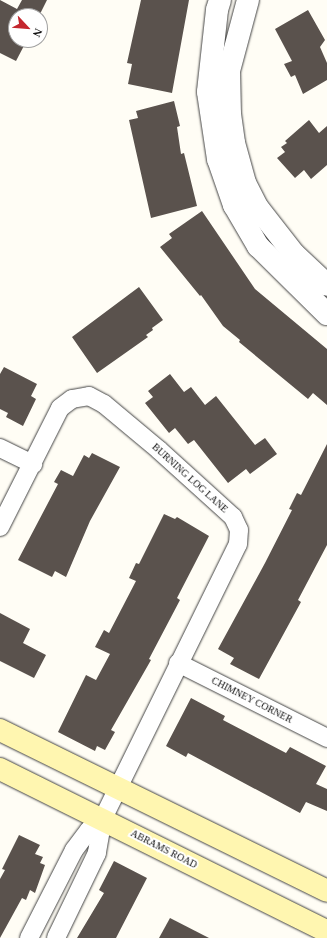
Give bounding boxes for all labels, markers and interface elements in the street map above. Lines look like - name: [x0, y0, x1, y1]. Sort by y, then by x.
- north arrow: [8, 8, 48, 48]
- text: N: [31, 27, 45, 39]
- street label: BURNING LOG LANE: [150, 441, 230, 515]
- street label: CHIMNEY CORNER: [209, 674, 295, 726]
- street label: ABRAMS ROAD: [129, 827, 199, 871]

